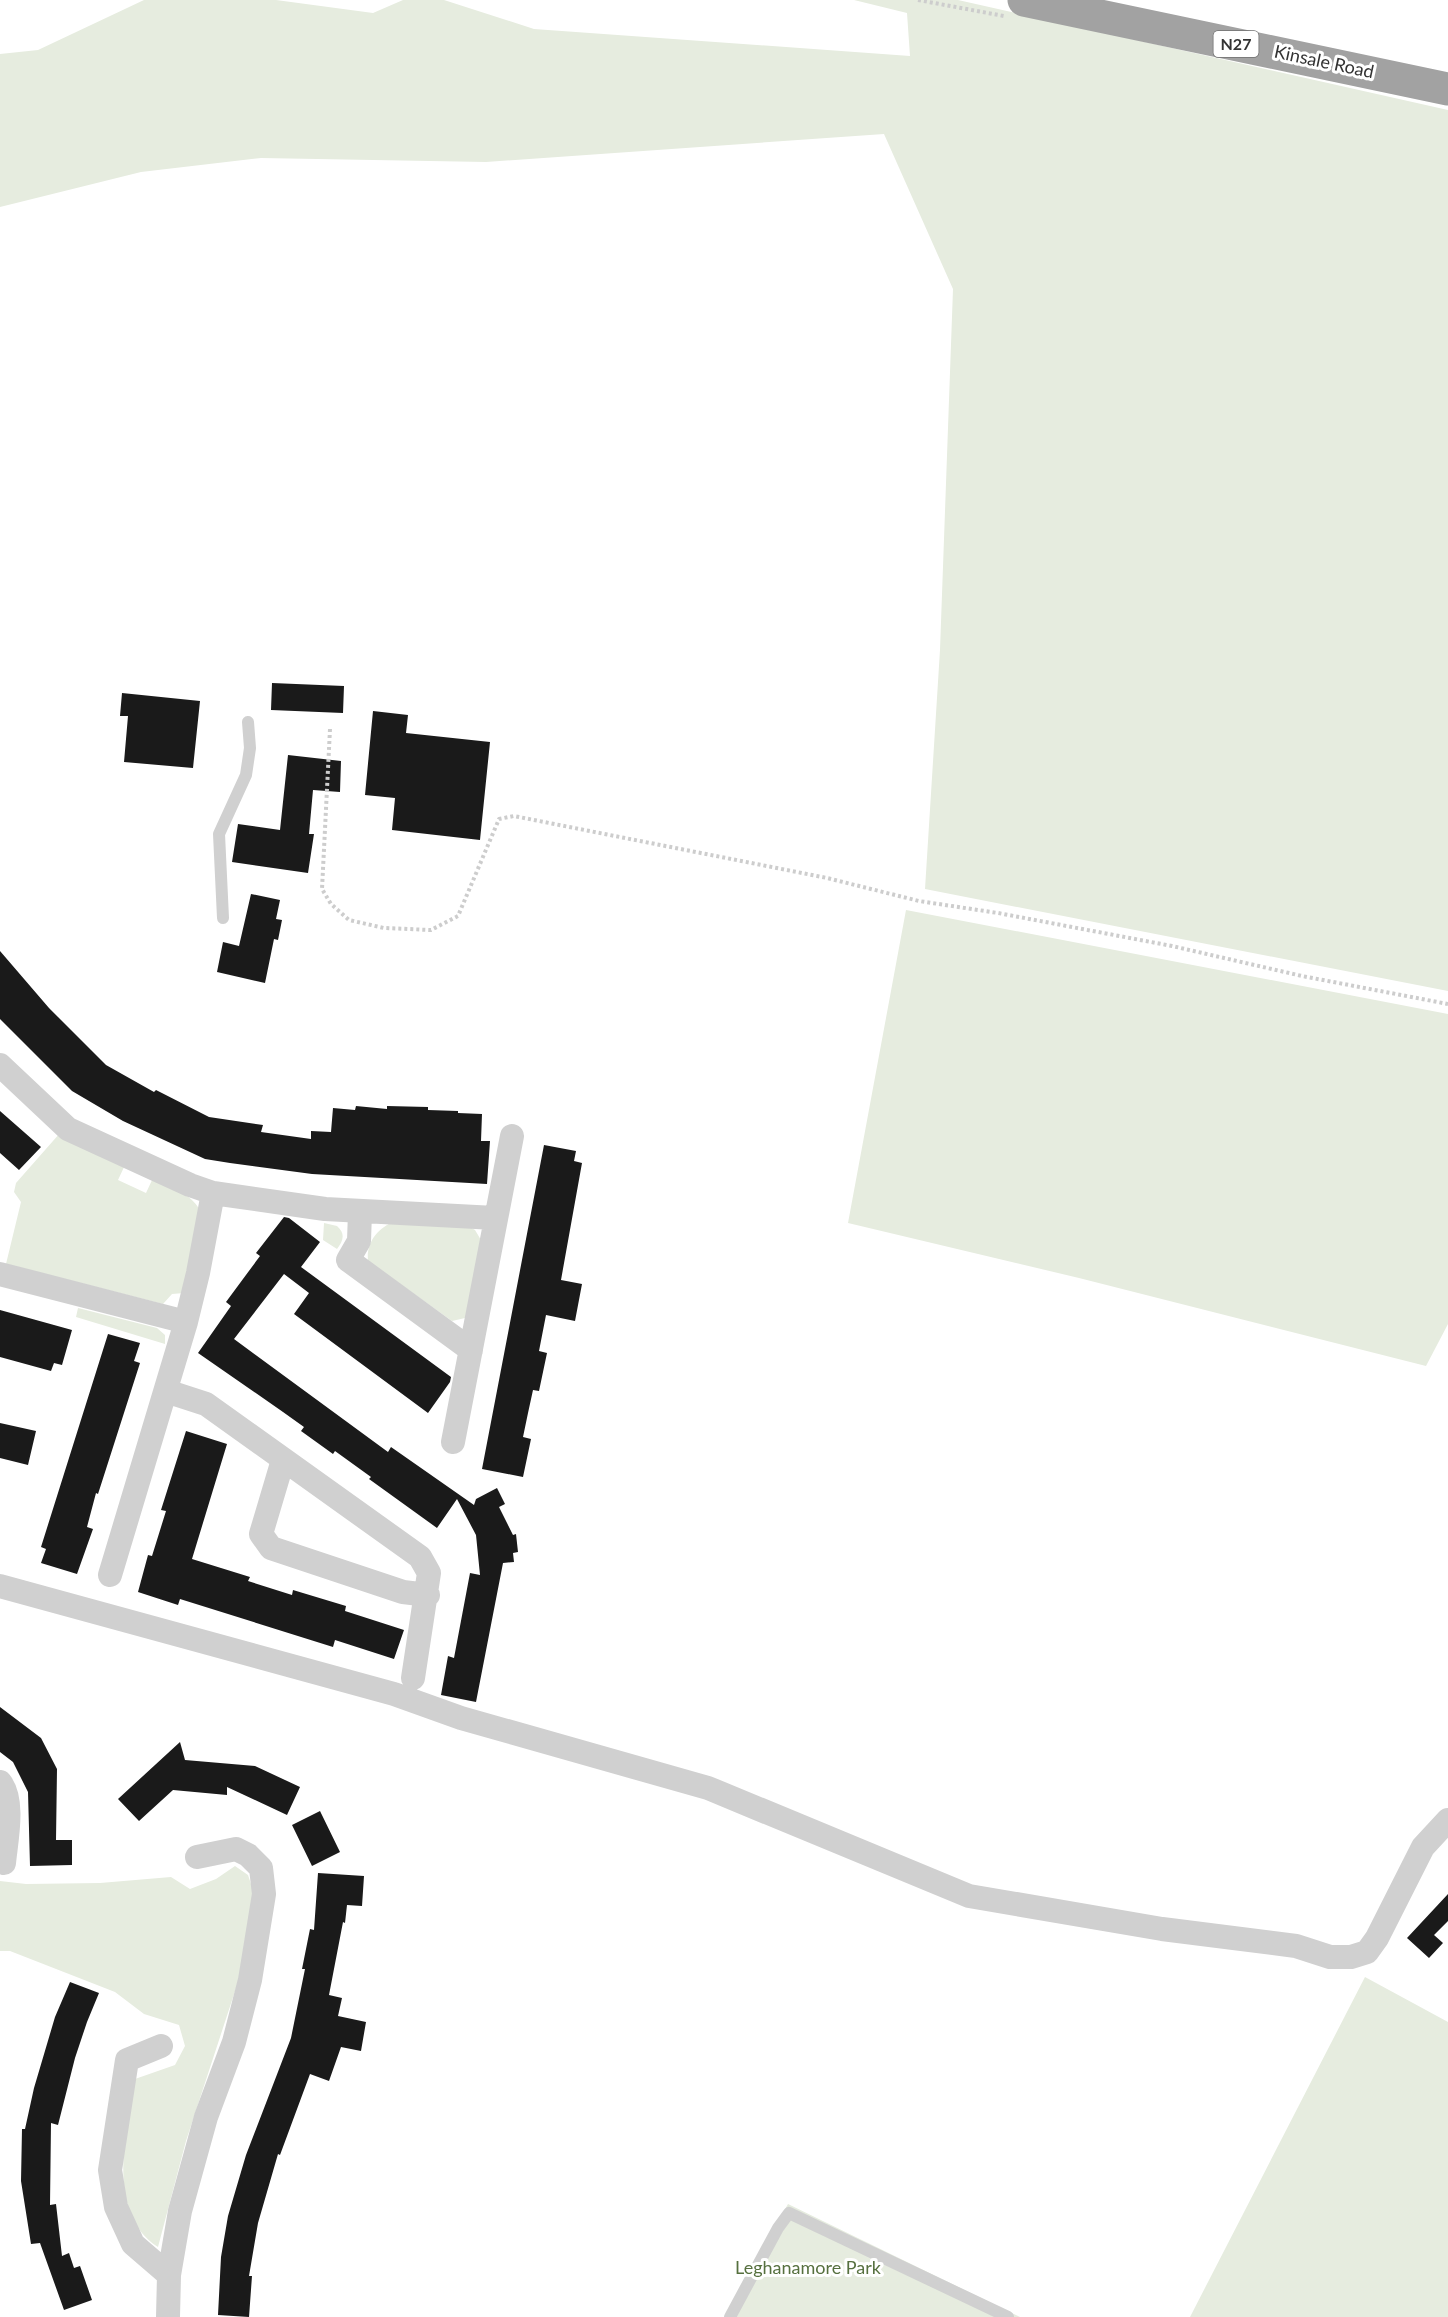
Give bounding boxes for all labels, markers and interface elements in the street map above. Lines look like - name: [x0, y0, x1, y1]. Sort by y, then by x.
- road number: N27: [1214, 31, 1258, 57]
- street label: Kinsale Road: [1272, 40, 1376, 82]
- park label: Leghanamore Park: [735, 2256, 882, 2278]

